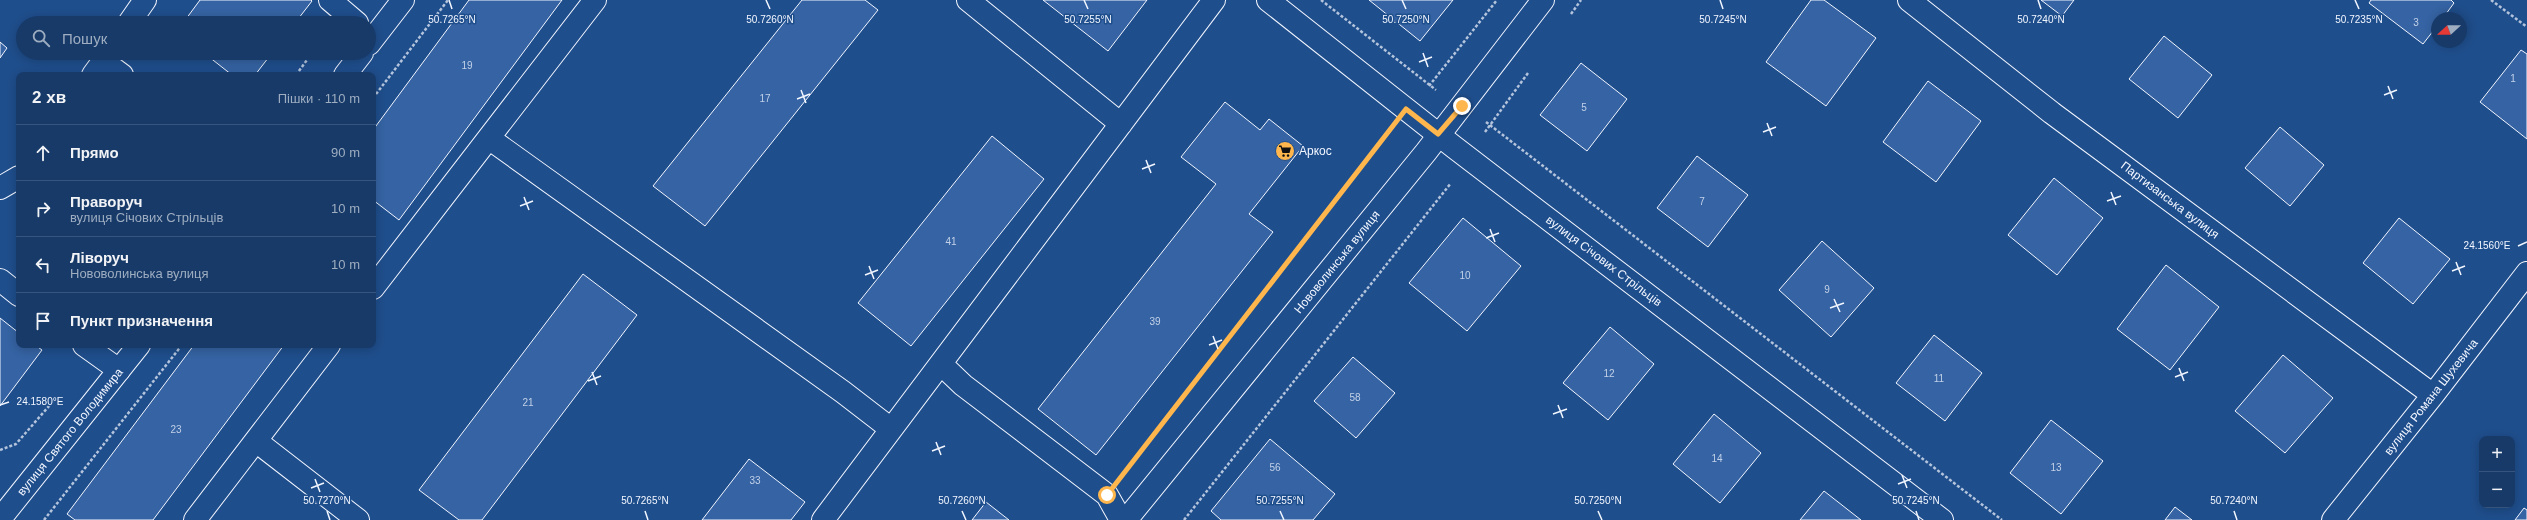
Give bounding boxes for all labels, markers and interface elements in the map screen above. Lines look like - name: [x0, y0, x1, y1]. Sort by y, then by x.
- north arrow: [2431, 12, 2467, 48]
- text: 50.7265°N: [428, 14, 476, 25]
- text: 50.7260°N: [746, 14, 794, 25]
- text: 50.7255°N: [1064, 14, 1112, 25]
- text: 50.7250°N: [1382, 14, 1430, 25]
- text: 50.7245°N: [1699, 14, 1747, 25]
- text: 50.7240°N: [2017, 14, 2065, 25]
- text: 50.7235°N: [2335, 14, 2383, 25]
- search box: [16, 16, 376, 60]
- house number: 3: [2413, 17, 2419, 28]
- icon: search: [30, 27, 52, 49]
- text: Пошук: [62, 30, 107, 47]
- house number: 19: [461, 60, 473, 71]
- house number: 1: [2510, 73, 2516, 84]
- text: 2 хв: [32, 88, 66, 107]
- text: Пішки · 110 m: [278, 91, 360, 106]
- house number: 17: [759, 93, 771, 104]
- route end: [1453, 97, 1471, 115]
- house number: 5: [1581, 102, 1587, 113]
- supermarket icon: Аркос: [1274, 140, 1296, 162]
- icon: ahead: [32, 142, 54, 164]
- text: Прямо: [70, 144, 119, 161]
- place label: Аркос: [1299, 144, 1332, 158]
- text: 90 m: [331, 145, 360, 160]
- street label: Партизанська вулиця: [2118, 158, 2222, 242]
- text: Праворуч: [70, 193, 143, 210]
- house number: 7: [1699, 196, 1705, 207]
- icon: right: [32, 198, 54, 220]
- text: 10 m: [331, 201, 360, 216]
- street label: Нововолинська вулиця: [1291, 208, 1383, 316]
- text: вулиця Січових Стрільців: [70, 210, 223, 225]
- street label: вулиця Січових Стрільців: [1543, 213, 1665, 309]
- house number: 41: [945, 236, 957, 247]
- text: 24.1560°E: [2464, 240, 2511, 251]
- text: Ліворуч: [70, 249, 129, 266]
- icon: left: [32, 254, 54, 276]
- text: 10 m: [331, 257, 360, 272]
- text: Нововолинська вулиця: [70, 266, 209, 281]
- house number: 10: [1459, 270, 1471, 281]
- house number: 9: [1824, 284, 1830, 295]
- icon: arrive: [32, 310, 54, 332]
- text: Пункт призначення: [70, 312, 213, 329]
- house number: 39: [1149, 316, 1161, 327]
- street label: вулиця Романа Шухевича: [2381, 336, 2481, 458]
- street label: вулиця Святого Володимира: [14, 365, 126, 498]
- house number: 12: [1603, 368, 1615, 379]
- house number: 11: [1934, 373, 1945, 384]
- house number: 58: [1349, 392, 1361, 403]
- text: 24.1580°E: [17, 396, 64, 407]
- house number: 21: [522, 397, 534, 408]
- house number: 23: [170, 424, 182, 435]
- map controls: [2479, 436, 2515, 508]
- button: +: [2479, 436, 2515, 472]
- house number: 14: [1711, 453, 1723, 464]
- house number: 56: [1269, 462, 1281, 473]
- house number: 13: [2050, 462, 2062, 473]
- button: −: [2479, 472, 2515, 508]
- house number: 33: [749, 475, 761, 486]
- route start: [1098, 486, 1116, 504]
- text: 50.7270°N: [303, 495, 351, 506]
- text: 50.7265°N: [621, 495, 669, 506]
- text: 50.7260°N: [938, 495, 986, 506]
- text: 50.7255°N: [1256, 495, 1304, 506]
- text: 50.7250°N: [1574, 495, 1622, 506]
- text: 50.7245°N: [1892, 495, 1940, 506]
- text: 50.7240°N: [2210, 495, 2258, 506]

